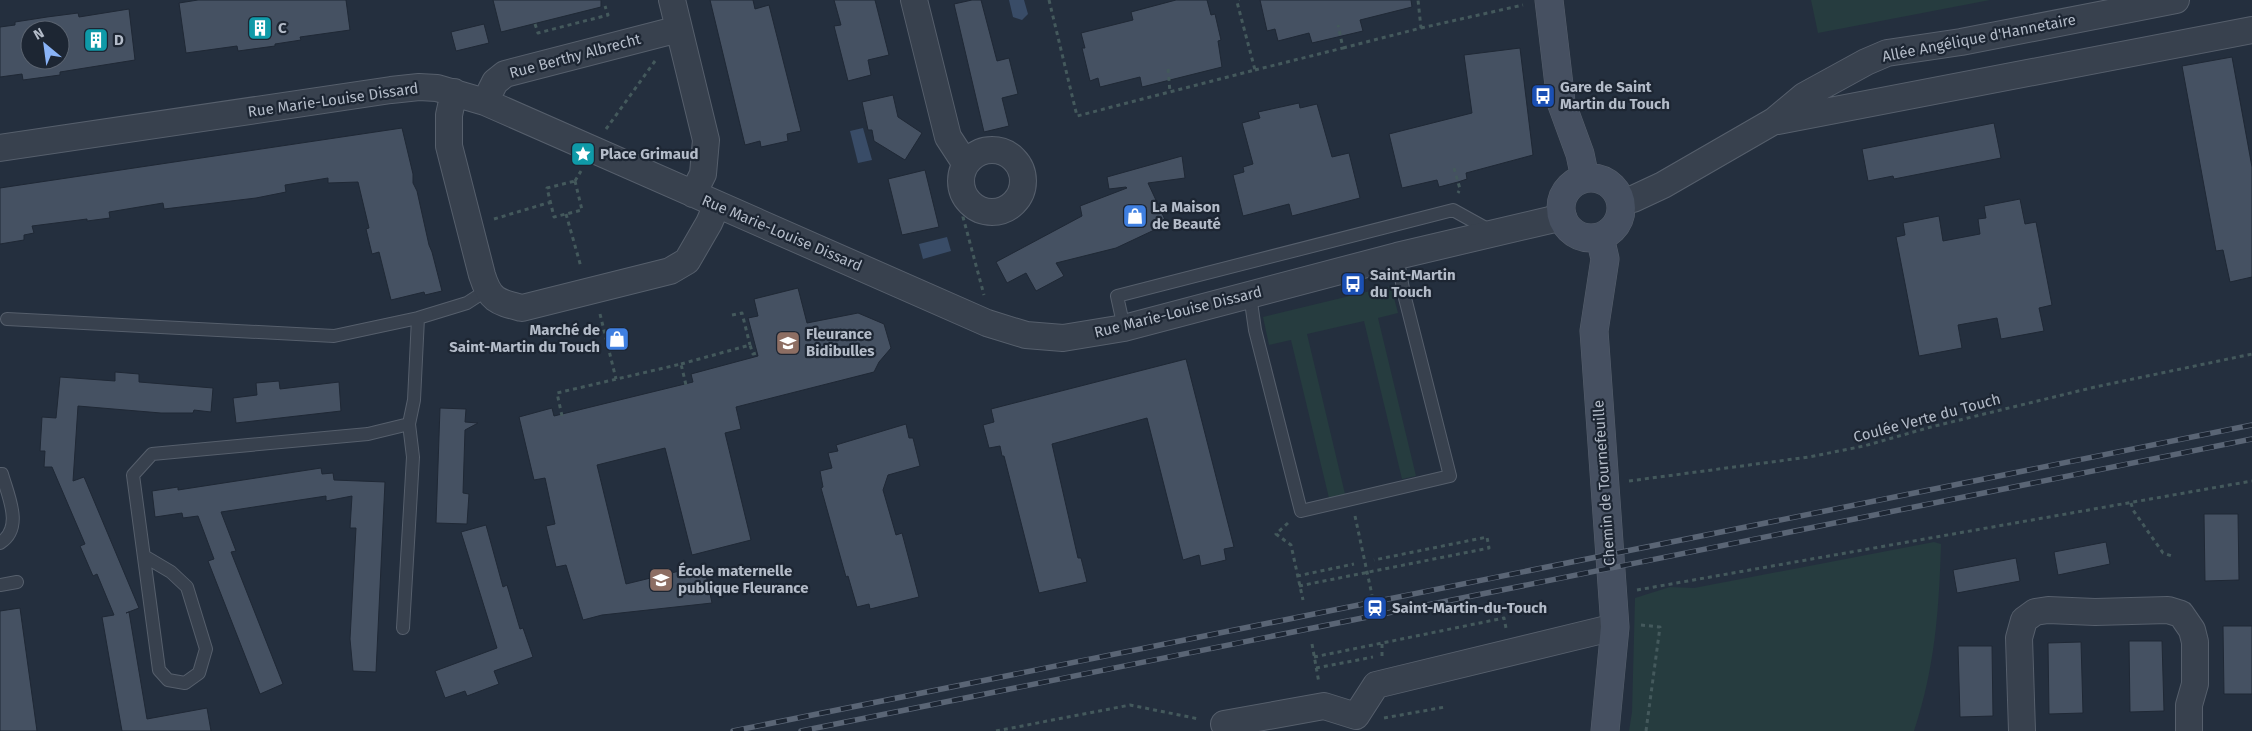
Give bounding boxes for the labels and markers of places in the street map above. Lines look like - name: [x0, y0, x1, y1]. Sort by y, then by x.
- building icon: C: [247, 15, 273, 41]
- place label: C: [278, 19, 287, 37]
- building icon: D: [83, 27, 109, 53]
- place label: D: [114, 31, 124, 49]
- place label: Gare de Saint Martin du Touch: [1560, 78, 1670, 113]
- bus stop icon: Gare de Saint Martin du Touch: [1530, 83, 1556, 109]
- place icon: Place Grimaud: [570, 141, 596, 167]
- place label: Place Grimaud: [600, 145, 699, 163]
- place label: La Maison de Beauté: [1152, 198, 1221, 233]
- shop icon: La Maison de Beauté: [1122, 203, 1148, 229]
- place label: Saint-Martin du Touch: [1370, 266, 1456, 301]
- bus stop icon: Saint-Martin du Touch: [1340, 271, 1366, 297]
- place label: Marché de Saint-Martin du Touch: [449, 321, 600, 356]
- place label: Fleurance Bidibulles: [806, 325, 875, 360]
- shop icon: Marché de Saint-Martin du Touch: [604, 326, 630, 352]
- school or university icon: Fleurance Bidibulles: [775, 330, 801, 356]
- place label: École maternelle publique Fleurance: [678, 562, 809, 597]
- school or university icon: École maternelle publique Fleurance: [648, 567, 674, 593]
- station icon: Saint-Martin-du-Touch: [1362, 595, 1388, 621]
- place label: Saint-Martin-du-Touch: [1392, 599, 1547, 617]

